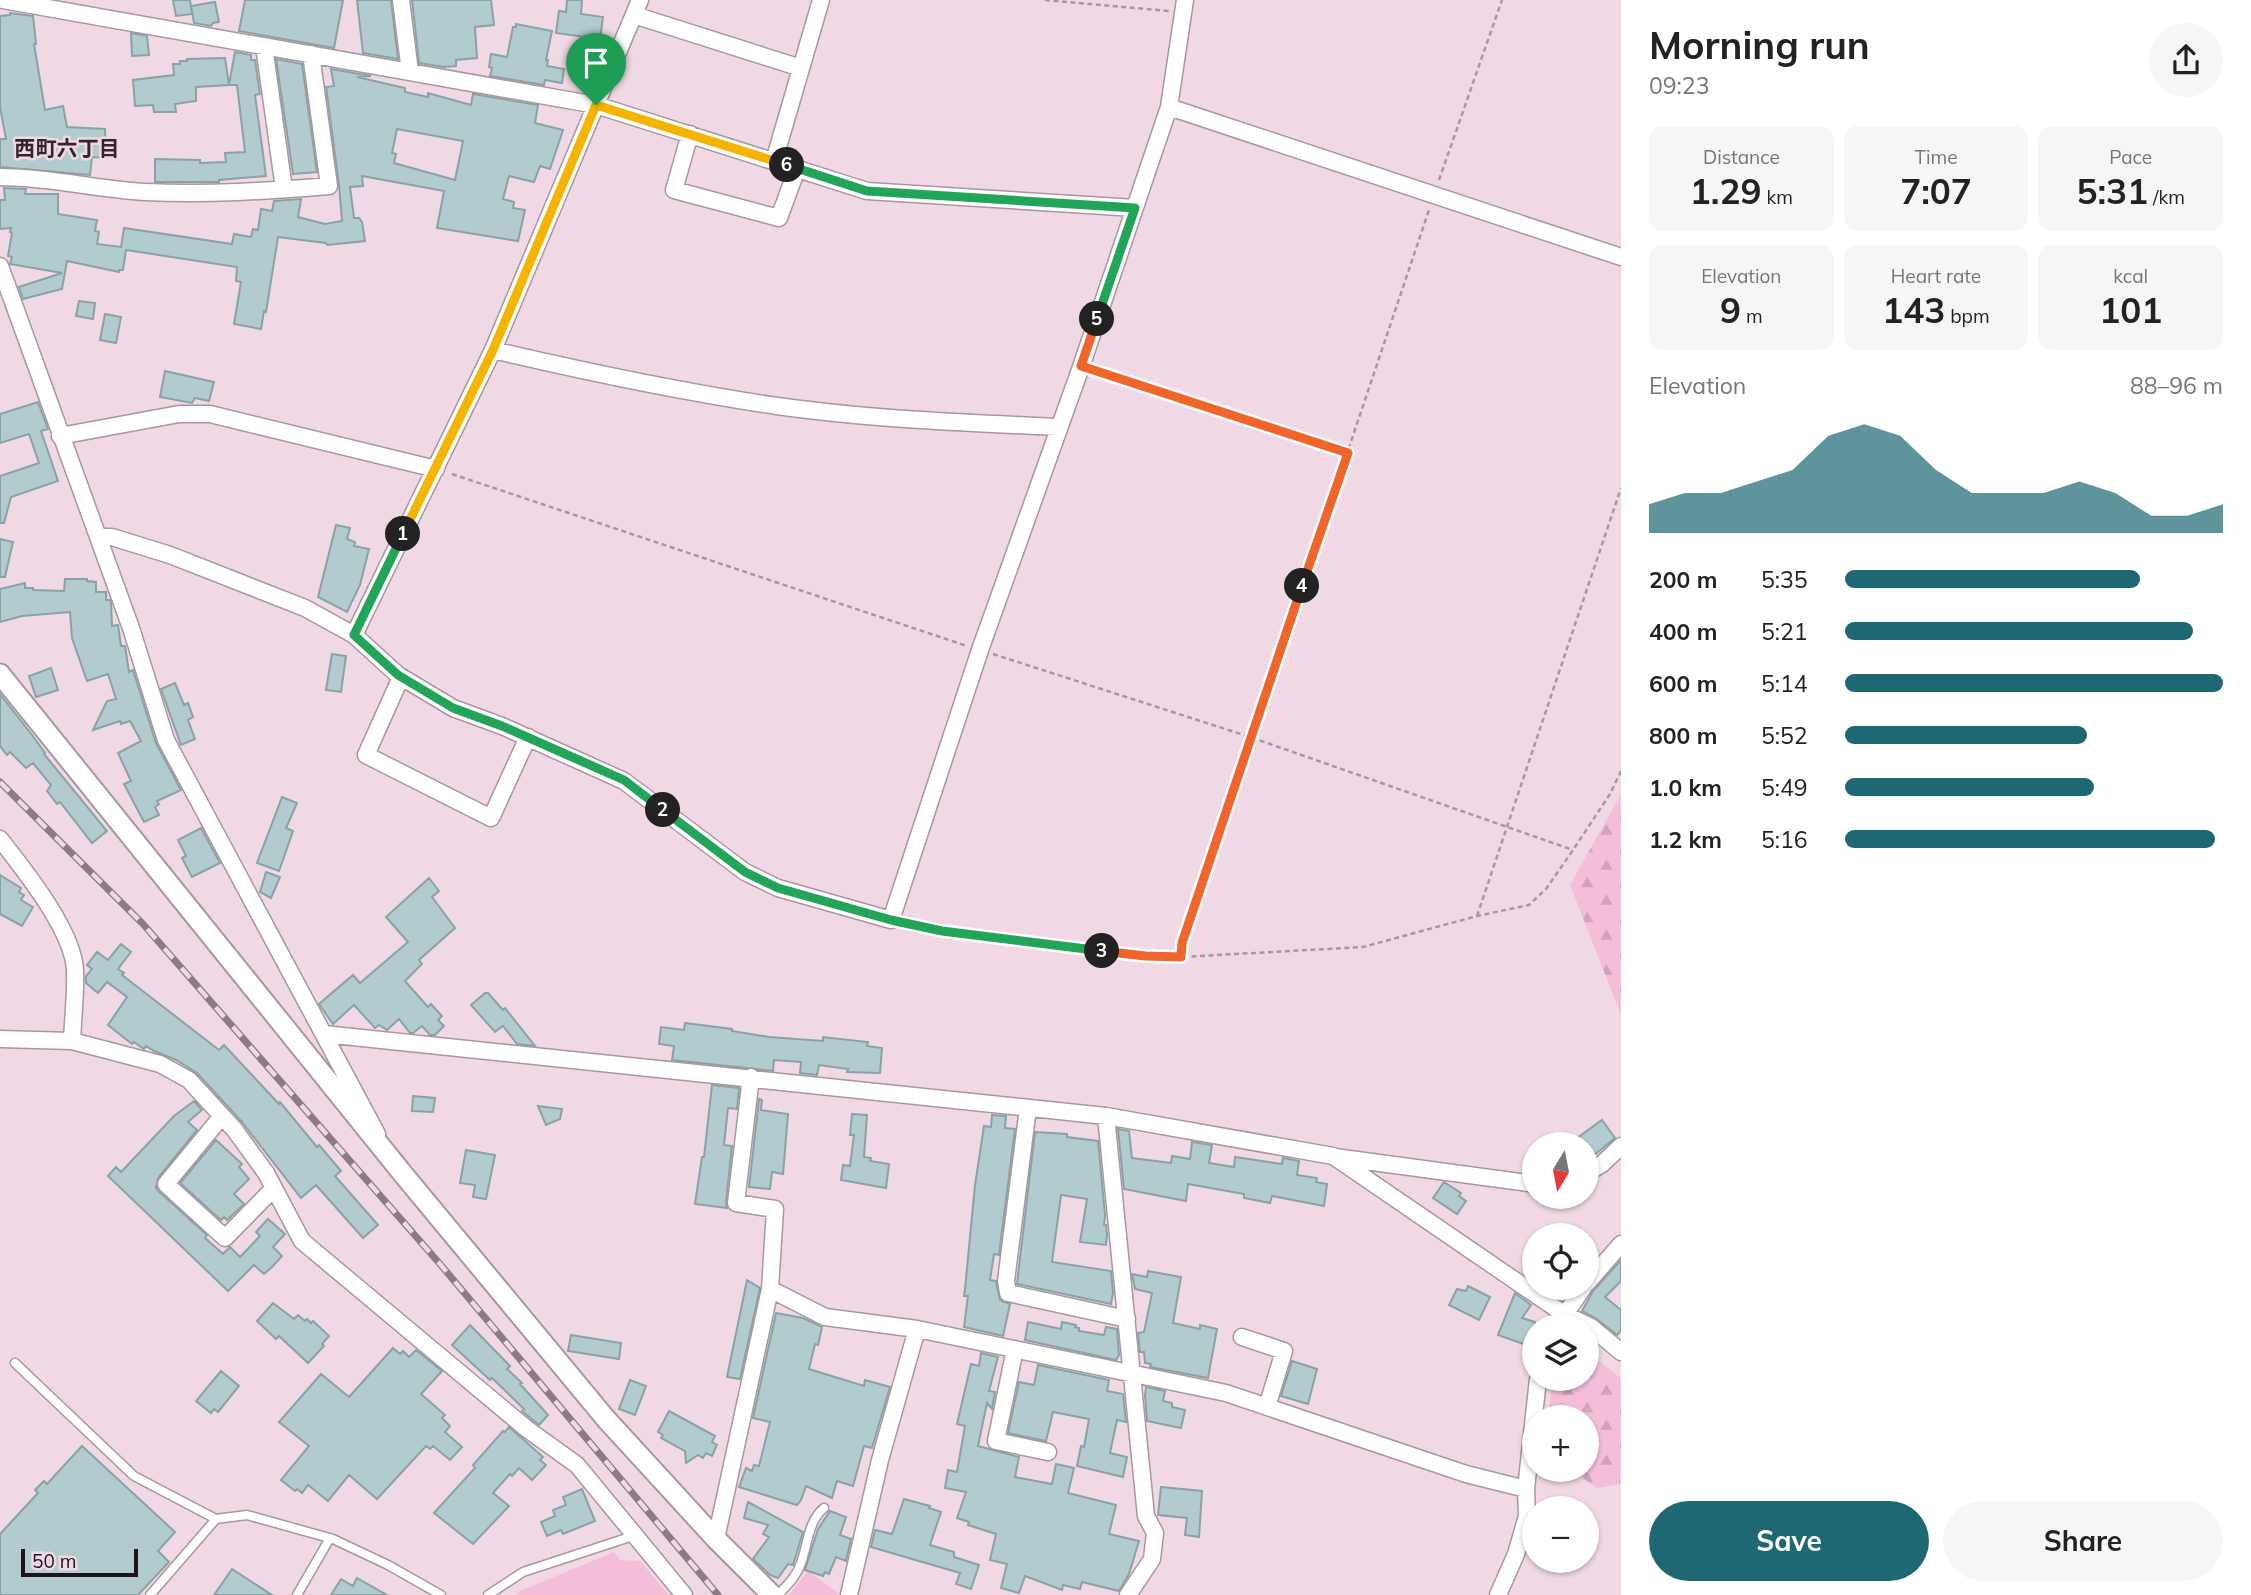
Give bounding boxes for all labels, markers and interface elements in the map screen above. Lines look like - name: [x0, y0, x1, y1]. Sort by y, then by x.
- text: Morning run: [1649, 21, 1870, 69]
- button: share: [2149, 23, 2223, 97]
- pin: [566, 33, 626, 105]
- icon: arrive: [577, 44, 615, 82]
- text: 09:23: [1649, 71, 1709, 100]
- district label: 西町六丁目: [15, 135, 120, 161]
- text: Distance: [1703, 145, 1780, 169]
- text: Time: [1914, 145, 1958, 169]
- text: Pace: [2109, 145, 2152, 169]
- pin: 6: [770, 148, 804, 182]
- text: 6: [781, 152, 792, 176]
- text: 1.29: [1690, 169, 1761, 213]
- text: 7:07: [1900, 169, 1972, 213]
- text: 5:31: [2076, 169, 2148, 213]
- text: km: [1761, 185, 1793, 209]
- text: /km: [2148, 185, 2185, 209]
- text: Elevation: [1701, 264, 1782, 288]
- text: Heart rate: [1891, 264, 1981, 288]
- text: kcal: [2113, 264, 2148, 288]
- text: 9: [1720, 288, 1741, 332]
- text: 143: [1882, 288, 1945, 332]
- text: 101: [2099, 288, 2162, 332]
- pin: 5: [1080, 302, 1114, 336]
- text: m: [1741, 304, 1763, 328]
- text: bpm: [1945, 304, 1990, 328]
- text: 5: [1091, 306, 1102, 330]
- text: Elevation: [1649, 371, 1746, 400]
- text: 88–96 m: [2130, 371, 2223, 400]
- pin: 1: [386, 516, 420, 552]
- text: 1: [397, 521, 408, 545]
- text: 200 m: [1649, 565, 1717, 594]
- text: 5:35: [1761, 565, 1808, 594]
- pin: 4: [1284, 568, 1320, 604]
- text: 4: [1296, 573, 1307, 597]
- text: 400 m: [1649, 617, 1717, 646]
- text: 5:21: [1761, 617, 1808, 646]
- text: 600 m: [1649, 669, 1717, 698]
- text: 5:14: [1761, 669, 1808, 698]
- text: 800 m: [1649, 721, 1717, 750]
- text: 5:52: [1761, 721, 1808, 750]
- text: 1.0 km: [1649, 773, 1722, 802]
- text: 5:49: [1761, 773, 1808, 802]
- pin: 2: [646, 792, 680, 828]
- text: 2: [657, 797, 668, 821]
- text: 1.2 km: [1649, 825, 1722, 854]
- text: 5:16: [1761, 825, 1808, 854]
- pin: 3: [1084, 934, 1120, 968]
- text: 3: [1096, 938, 1107, 962]
- north arrow: [1522, 1132, 1600, 1209]
- map controls: [1522, 1132, 1599, 1573]
- button: locate: [1522, 1223, 1599, 1300]
- button: layers: [1522, 1314, 1599, 1391]
- button: +: [1522, 1405, 1599, 1482]
- button: −: [1522, 1496, 1599, 1573]
- button: Save: [1649, 1501, 1929, 1581]
- button: Share: [1943, 1501, 2223, 1581]
- scale bar: [21, 1546, 138, 1578]
- text: 50 m: [32, 1549, 76, 1573]

